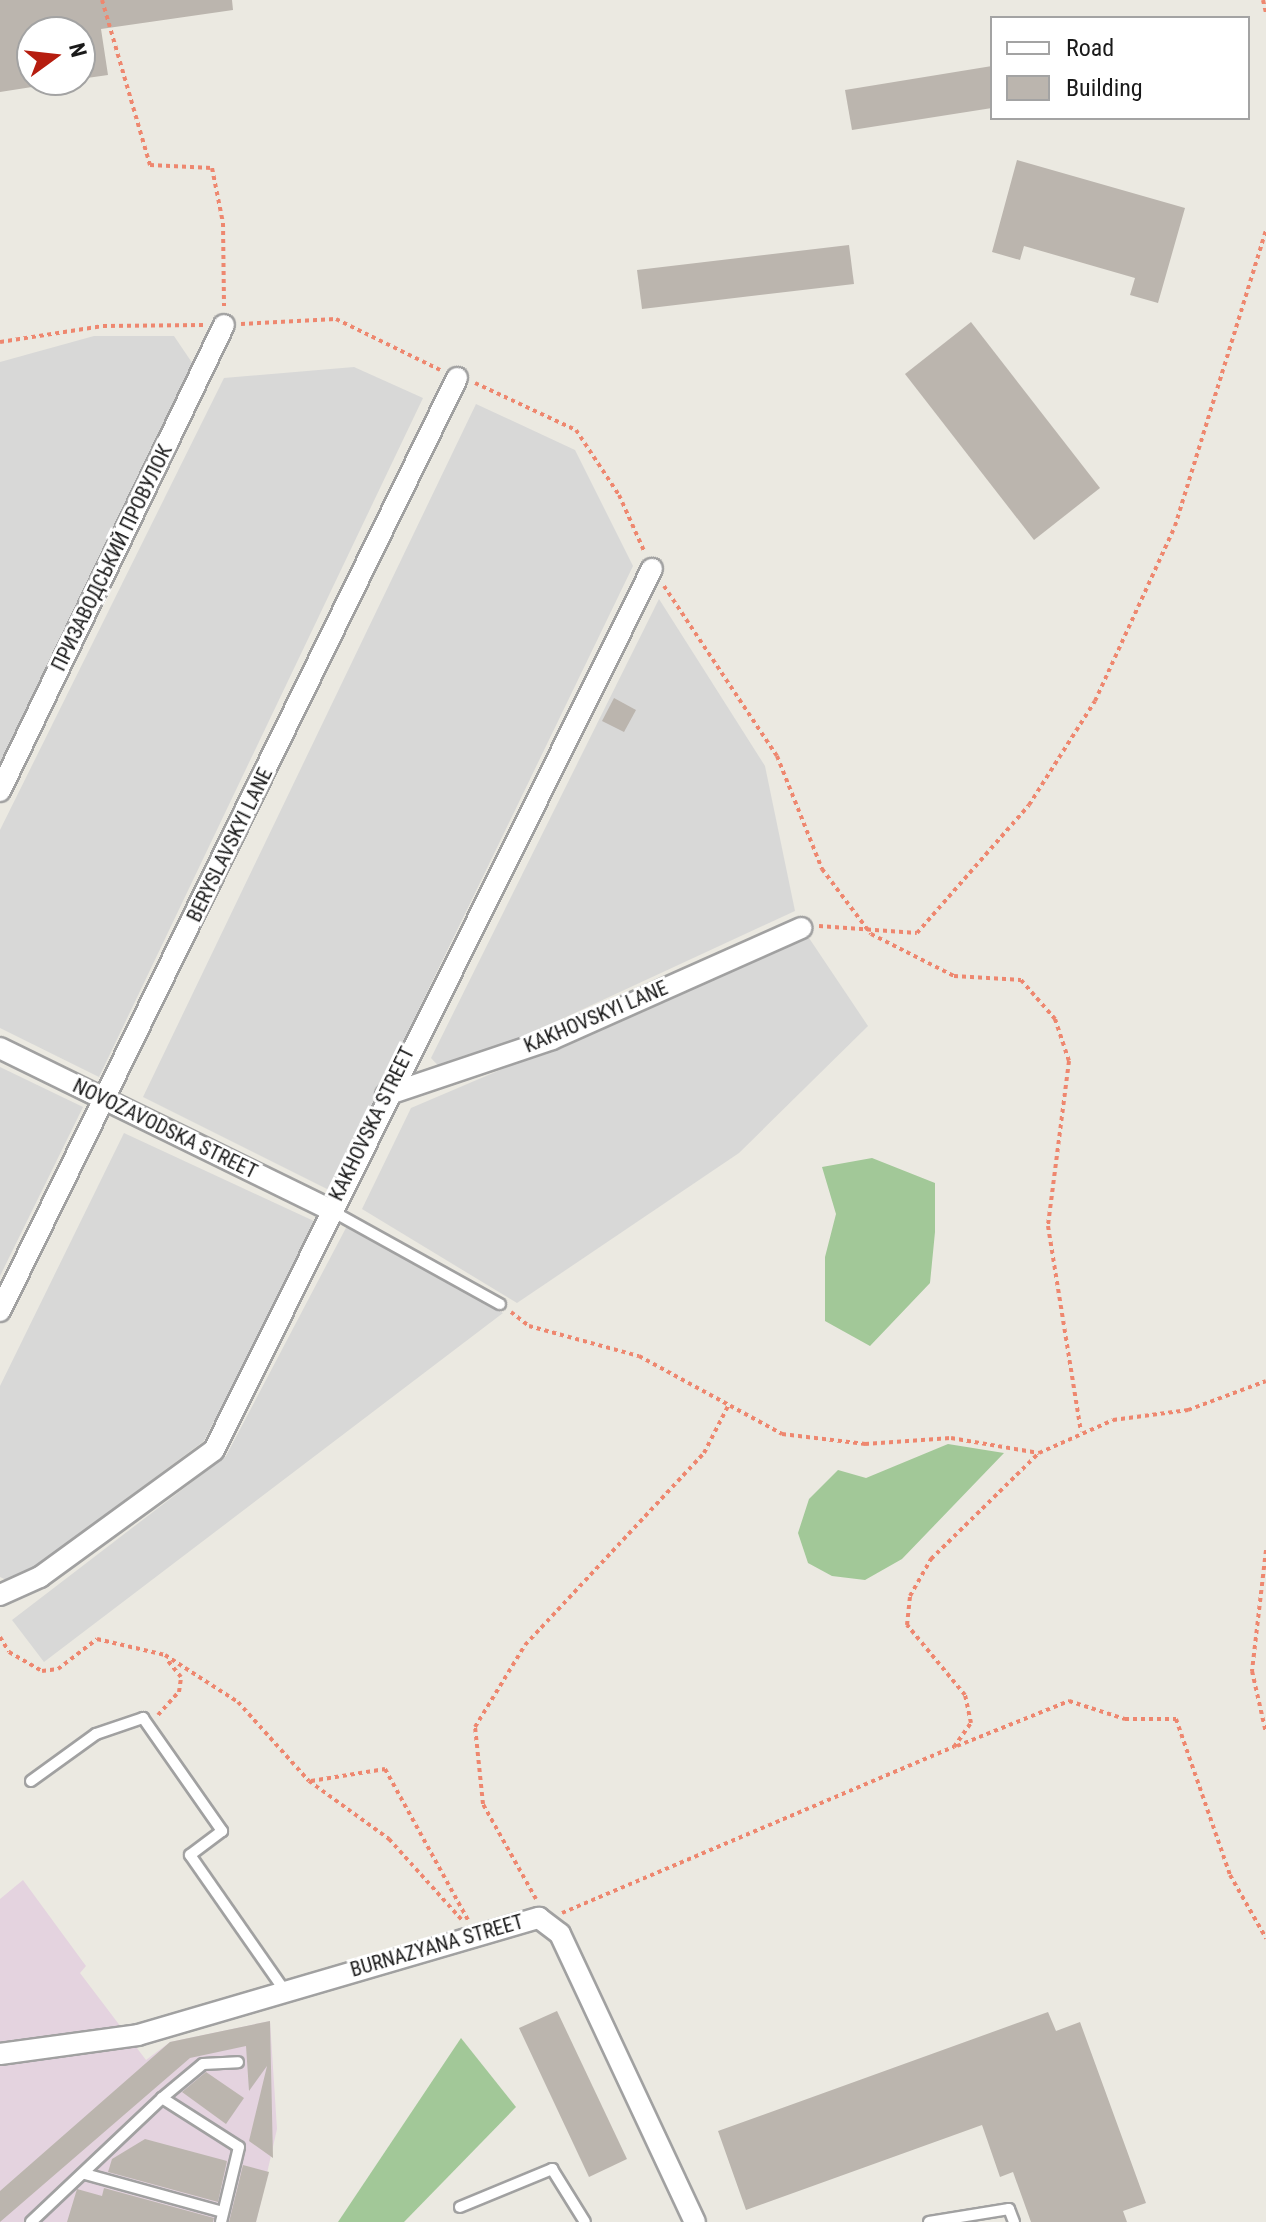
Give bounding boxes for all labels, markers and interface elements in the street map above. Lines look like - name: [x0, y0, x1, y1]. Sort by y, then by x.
- north arrow: [16, 16, 96, 96]
- legend: [990, 16, 1250, 120]
- text: Road: [1066, 34, 1114, 62]
- text: N: [64, 40, 92, 60]
- text: Building: [1066, 74, 1143, 102]
- street label: ПРИЗАВОДСЬКИЙ ПРОВУЛОК: [47, 441, 177, 675]
- street label: BERYSLAVSKYI LANE: [182, 764, 278, 926]
- street label: KAKHOVSKYI LANE: [521, 976, 671, 1058]
- street label: KAKHOVSKA STREET: [324, 1043, 420, 1205]
- street label: NOVOZAVODSKA STREET: [69, 1074, 261, 1184]
- street label: BURNAZYANA STREET: [348, 1910, 526, 1982]

